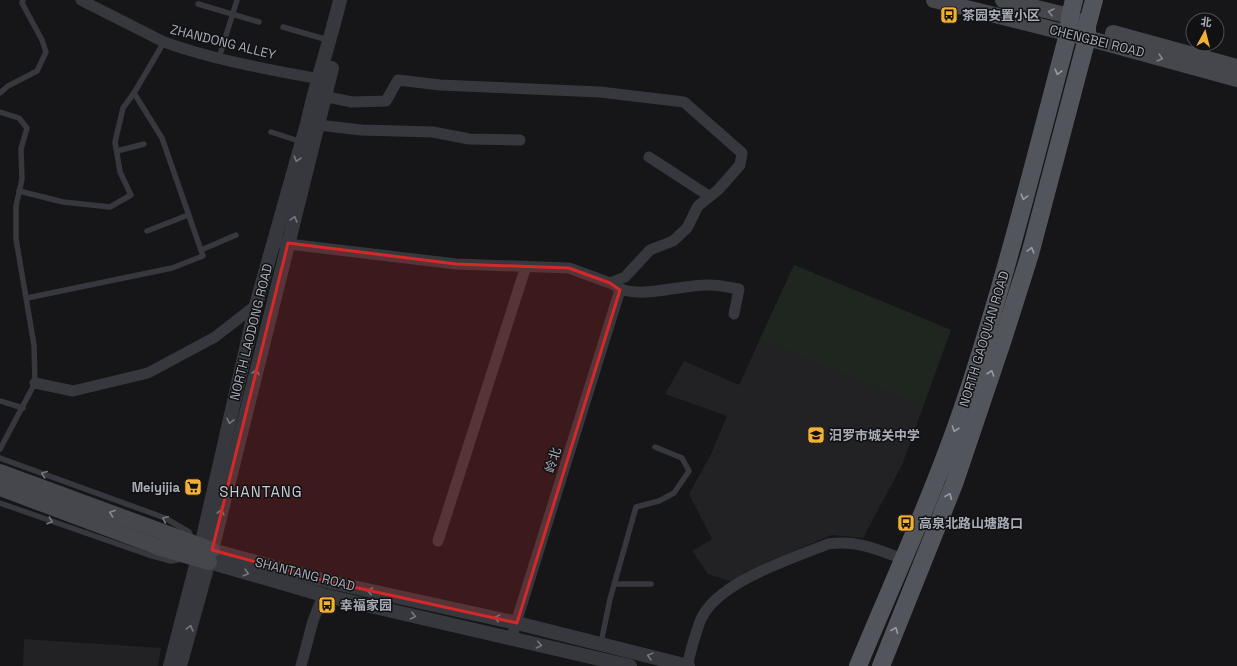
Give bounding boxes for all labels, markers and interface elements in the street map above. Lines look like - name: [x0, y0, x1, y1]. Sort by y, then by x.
- bus stop icon: 茶园安置小区: [939, 5, 959, 25]
- place label: 茶园安置小区: [962, 7, 1040, 24]
- one-way arrow: [1048, 8, 1055, 17]
- north arrow: [1185, 12, 1225, 52]
- text: 北: [1200, 14, 1213, 30]
- street label: ZHANDONG ALLEY: [168, 21, 278, 63]
- street label: CHENGBEI ROAD: [1048, 21, 1146, 61]
- one-way arrow: [1157, 53, 1163, 61]
- one-way arrow: [1054, 68, 1063, 75]
- one-way arrow: [293, 156, 302, 163]
- one-way arrow: [1021, 194, 1029, 201]
- one-way arrow: [289, 216, 298, 223]
- one-way arrow: [1026, 246, 1035, 253]
- street label: NORTH LAODONG ROAD: [226, 262, 276, 402]
- street label: NORTH GAOQUAN ROAD: [955, 269, 1013, 409]
- one-way arrow: [251, 369, 260, 376]
- one-way arrow: [987, 370, 995, 377]
- one-way arrow: [226, 417, 234, 424]
- school or university icon: 汨罗市城关中学: [806, 425, 826, 445]
- one-way arrow: [951, 426, 960, 433]
- place label: 汨罗市城关中学: [829, 427, 920, 444]
- street label: 岭北: [541, 445, 565, 475]
- one-way arrow: [40, 470, 47, 478]
- supermarket icon: Meiyijia: [183, 477, 203, 497]
- place label: Meiyijia: [132, 479, 180, 496]
- district label: SHANTANG: [219, 482, 303, 501]
- one-way arrow: [944, 493, 952, 500]
- one-way arrow: [109, 509, 116, 517]
- one-way arrow: [217, 509, 225, 515]
- bus stop icon: 高泉北路山塘路口: [896, 513, 916, 533]
- place label: 高泉北路山塘路口: [919, 515, 1023, 532]
- one-way arrow: [46, 516, 53, 524]
- one-way arrow: [162, 516, 170, 524]
- street label: SHANTANG ROAD: [253, 553, 357, 595]
- one-way arrow: [242, 568, 249, 577]
- one-way arrow: [366, 587, 373, 595]
- bus stop icon: 幸福家园: [317, 595, 337, 615]
- place label: 幸福家园: [340, 597, 392, 614]
- one-way arrow: [409, 611, 416, 620]
- one-way arrow: [493, 615, 500, 623]
- one-way arrow: [185, 625, 194, 632]
- one-way arrow: [890, 626, 898, 634]
- one-way arrow: [536, 641, 542, 649]
- one-way arrow: [647, 652, 654, 661]

